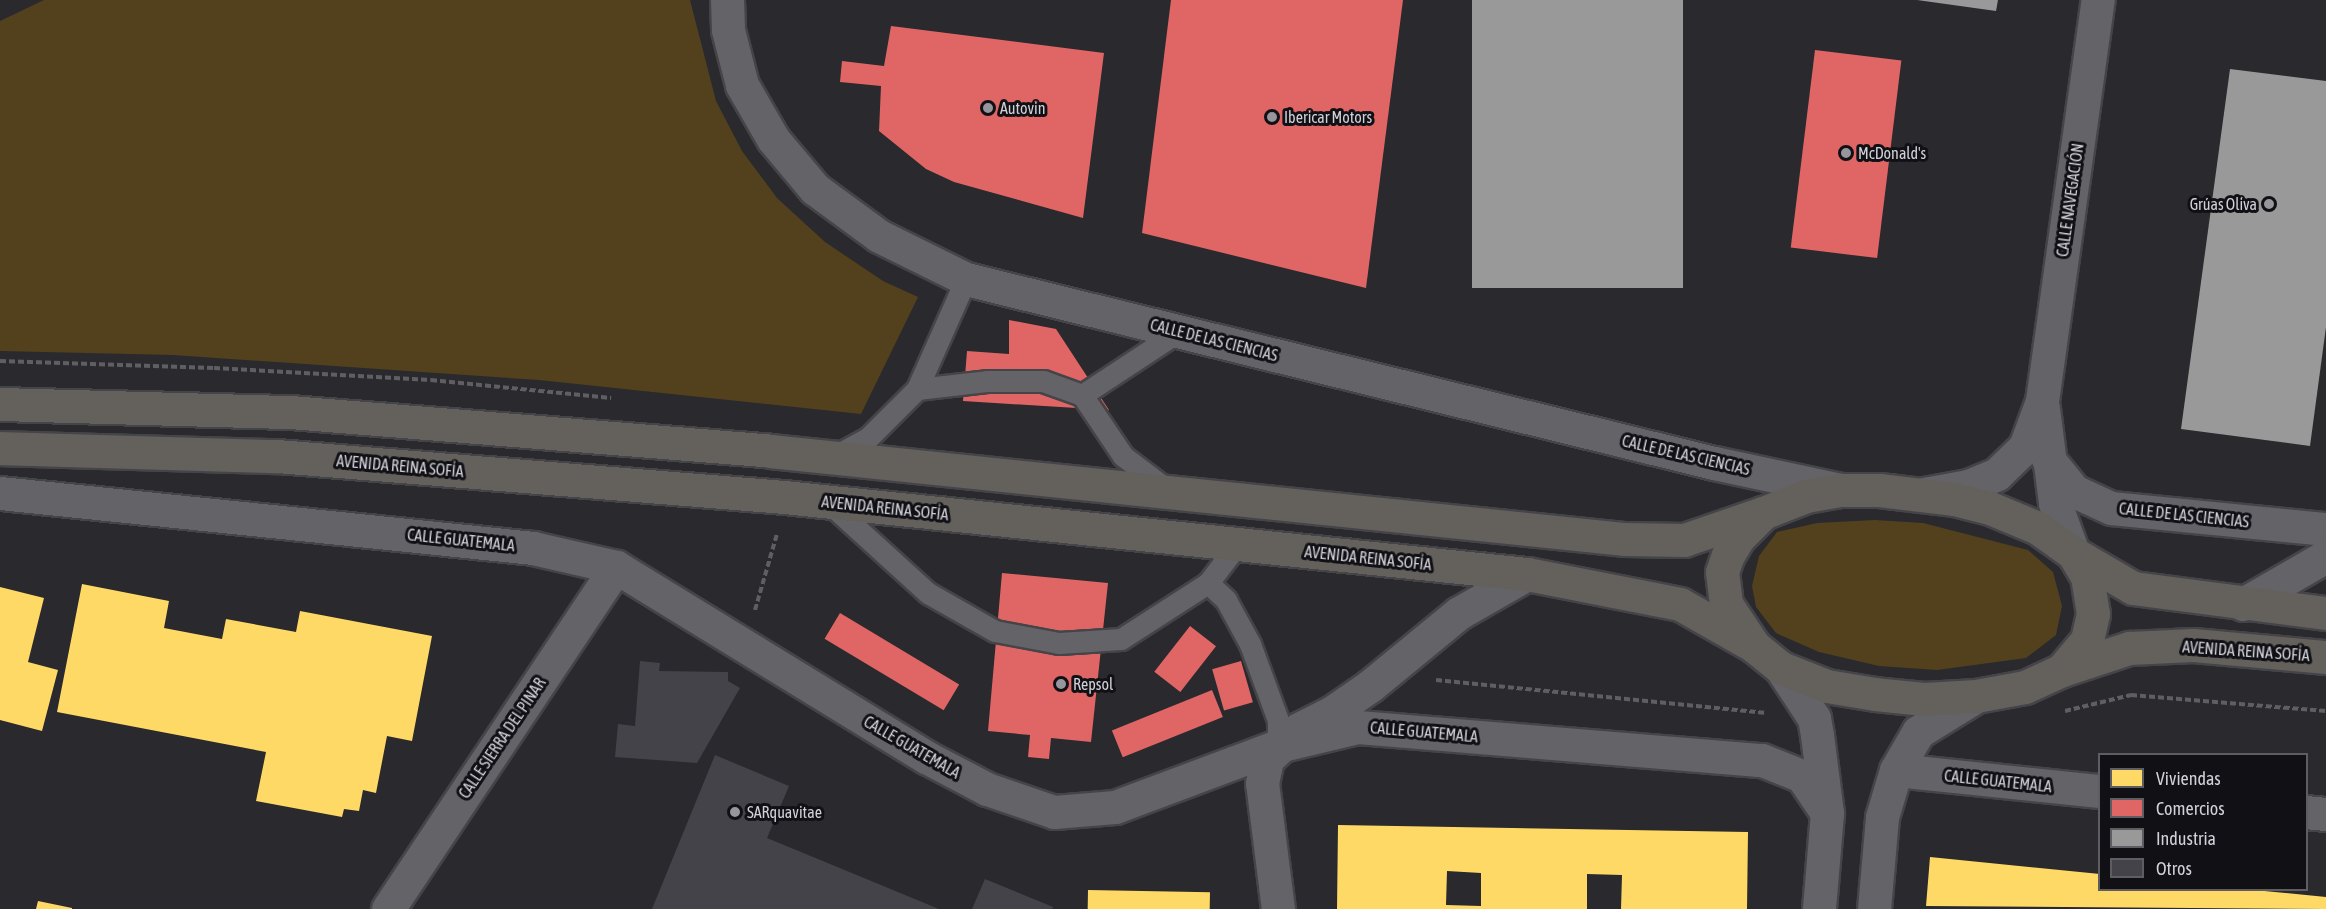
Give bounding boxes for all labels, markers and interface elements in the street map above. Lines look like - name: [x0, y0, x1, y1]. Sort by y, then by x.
- place label: Autovin: [1000, 98, 1045, 118]
- marker: Autovin: [981, 101, 995, 115]
- place label: Ibericar Motors: [1284, 107, 1372, 127]
- marker: Ibericar Motors: [1265, 110, 1279, 124]
- street label: CALLE NAVEGACIÓN: [2053, 142, 2087, 258]
- place label: McDonald's: [1858, 143, 1926, 163]
- marker: McDonald's: [1839, 146, 1853, 160]
- place label: Grúas Oliva: [2190, 194, 2257, 214]
- marker: Grúas Oliva: [2262, 197, 2276, 211]
- street label: CALLE DE LAS CIENCIAS: [1148, 315, 1280, 365]
- street label: CALLE DE LAS CIENCIAS: [1620, 431, 1752, 479]
- street label: AVENIDA REINA SOFÍA: [336, 451, 464, 481]
- street label: AVENIDA REINA SOFÍA: [821, 492, 949, 524]
- street label: CALLE DE LAS CIENCIAS: [2118, 499, 2250, 531]
- street label: CALLE GUATEMALA: [406, 525, 516, 555]
- street label: AVENIDA REINA SOFÍA: [1304, 542, 1432, 574]
- street label: AVENIDA REINA SOFÍA: [2182, 637, 2310, 665]
- street label: CALLE SIERRA DEL PINAR: [454, 674, 550, 802]
- place label: Repsol: [1073, 674, 1113, 694]
- marker: Repsol: [1054, 677, 1068, 691]
- street label: CALLE GUATEMALA: [860, 712, 964, 782]
- street label: CALLE GUATEMALA: [1369, 718, 1479, 746]
- legend: [2098, 753, 2308, 891]
- street label: CALLE GUATEMALA: [1943, 766, 2053, 796]
- text: Viviendas: [2156, 768, 2221, 789]
- text: Comercios: [2156, 798, 2225, 819]
- place label: SARquavitae: [747, 802, 822, 822]
- marker: SARquavitae: [728, 805, 742, 819]
- text: Industria: [2156, 828, 2216, 849]
- text: Otros: [2156, 858, 2192, 879]

